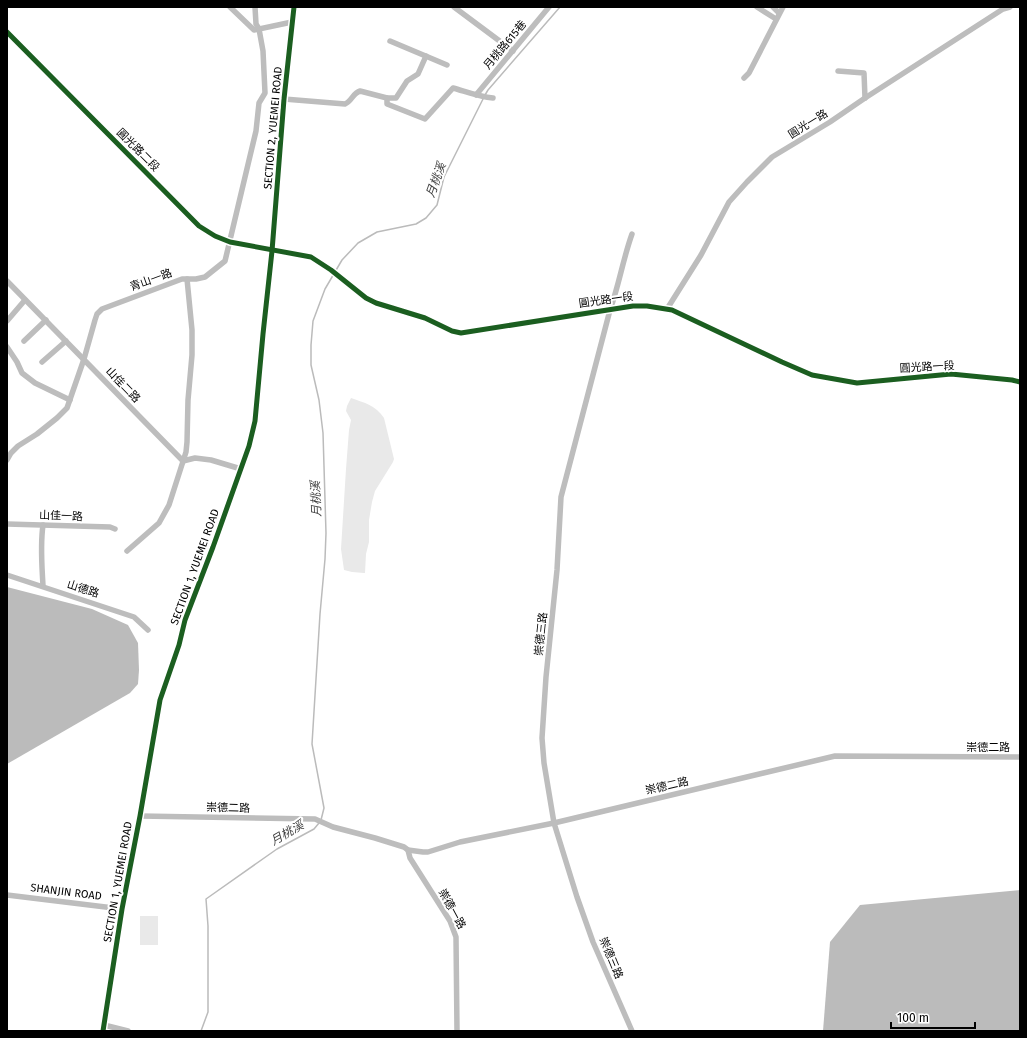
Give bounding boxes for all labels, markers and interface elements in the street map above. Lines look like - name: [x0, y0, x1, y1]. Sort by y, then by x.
- street label: 月桃路615巷: [481, 18, 529, 72]
- street label: SECTION 2, YUEMEI ROAD: [261, 66, 285, 190]
- street label: 圓光一路: [786, 107, 830, 141]
- street label: 圓光路二段: [114, 126, 162, 174]
- water label: 月桃溪: [423, 159, 449, 199]
- street label: 青山一路: [128, 266, 174, 294]
- street label: 圓光路一段: [578, 290, 634, 310]
- street label: 圓光路一段: [899, 359, 955, 375]
- street label: 山佳二路: [103, 365, 143, 405]
- water label: 月桃溪: [308, 479, 324, 517]
- street label: SECTION 1, YUEMEI ROAD: [168, 507, 222, 627]
- street label: 山佳一路: [39, 509, 83, 523]
- street label: 山德路: [65, 578, 101, 600]
- street label: 崇德三路: [532, 611, 550, 657]
- street label: 崇德二路: [966, 741, 1010, 754]
- street label: 崇德二路: [644, 775, 690, 797]
- street label: 崇德二路: [206, 801, 250, 815]
- water label: 月桃溪: [268, 817, 308, 848]
- street label: SECTION 1, YUEMEI ROAD: [101, 821, 135, 943]
- street label: SHANJIN ROAD: [30, 881, 102, 903]
- street label: 崇德一路: [436, 887, 468, 931]
- street label: 崇德三路: [596, 935, 626, 981]
- scale bar: [891, 1004, 975, 1030]
- text: 100 m: [897, 1011, 929, 1025]

